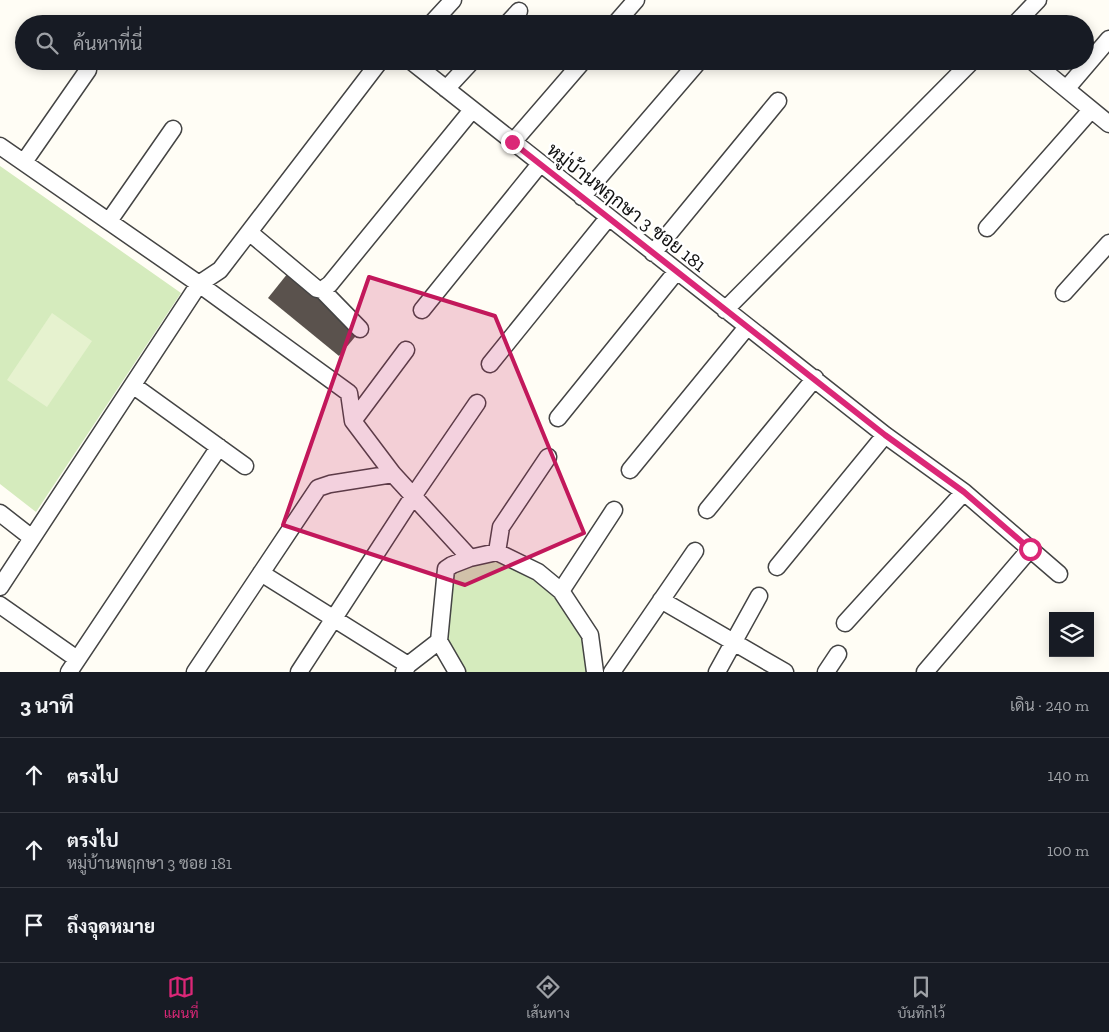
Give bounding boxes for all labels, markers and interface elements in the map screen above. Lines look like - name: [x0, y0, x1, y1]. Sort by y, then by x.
- search box: [15, 15, 1094, 70]
- icon: search: [33, 29, 61, 57]
- text: ค้นหาที่นี่: [73, 32, 142, 55]
- route end: [501, 131, 524, 154]
- street label: หมู่บ้านพฤกษา 3 ซอย 181: [541, 138, 711, 278]
- route start: [1019, 538, 1042, 561]
- map controls: [1049, 612, 1094, 657]
- button: layers: [1049, 612, 1094, 657]
- text: 3 นาที: [20, 693, 74, 718]
- text: เดิน · 240 m: [1010, 696, 1089, 715]
- icon: ahead: [20, 761, 48, 789]
- text: ตรงไป: [67, 765, 119, 788]
- text: 140 m: [1048, 766, 1089, 785]
- text: ตรงไป: [67, 829, 119, 852]
- icon: ahead: [20, 836, 48, 864]
- text: 100 m: [1047, 841, 1089, 860]
- text: หมู่บ้านพฤกษา 3 ซอย 181: [67, 854, 232, 873]
- icon: arrive: [20, 911, 48, 939]
- text: ถึงจุดหมาย: [67, 915, 155, 938]
- tab: แผนที่: [164, 973, 199, 1022]
- tab: เส้นทาง: [526, 973, 570, 1022]
- tab: บันทึกไว้: [897, 973, 945, 1022]

